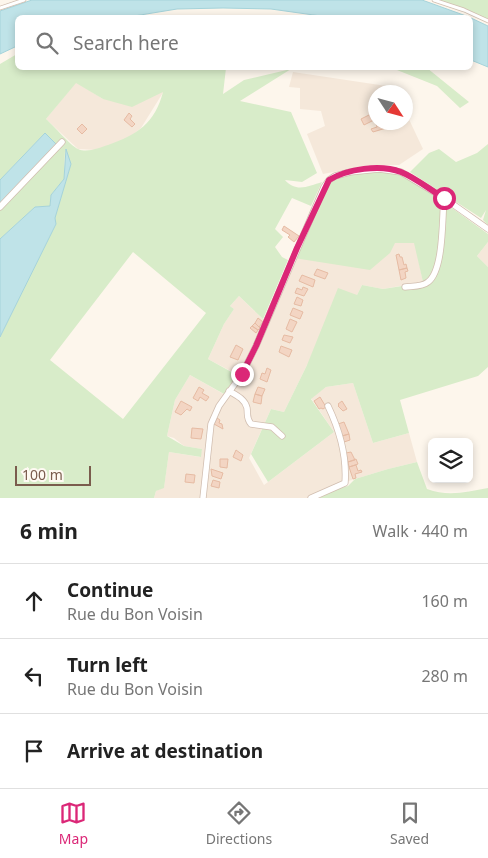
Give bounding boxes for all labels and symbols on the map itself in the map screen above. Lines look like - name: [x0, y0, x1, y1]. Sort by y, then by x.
- north arrow: [368, 85, 413, 130]
- route start: [433, 187, 456, 210]
- route end: [231, 363, 254, 386]
- scale bar: [15, 463, 91, 486]

